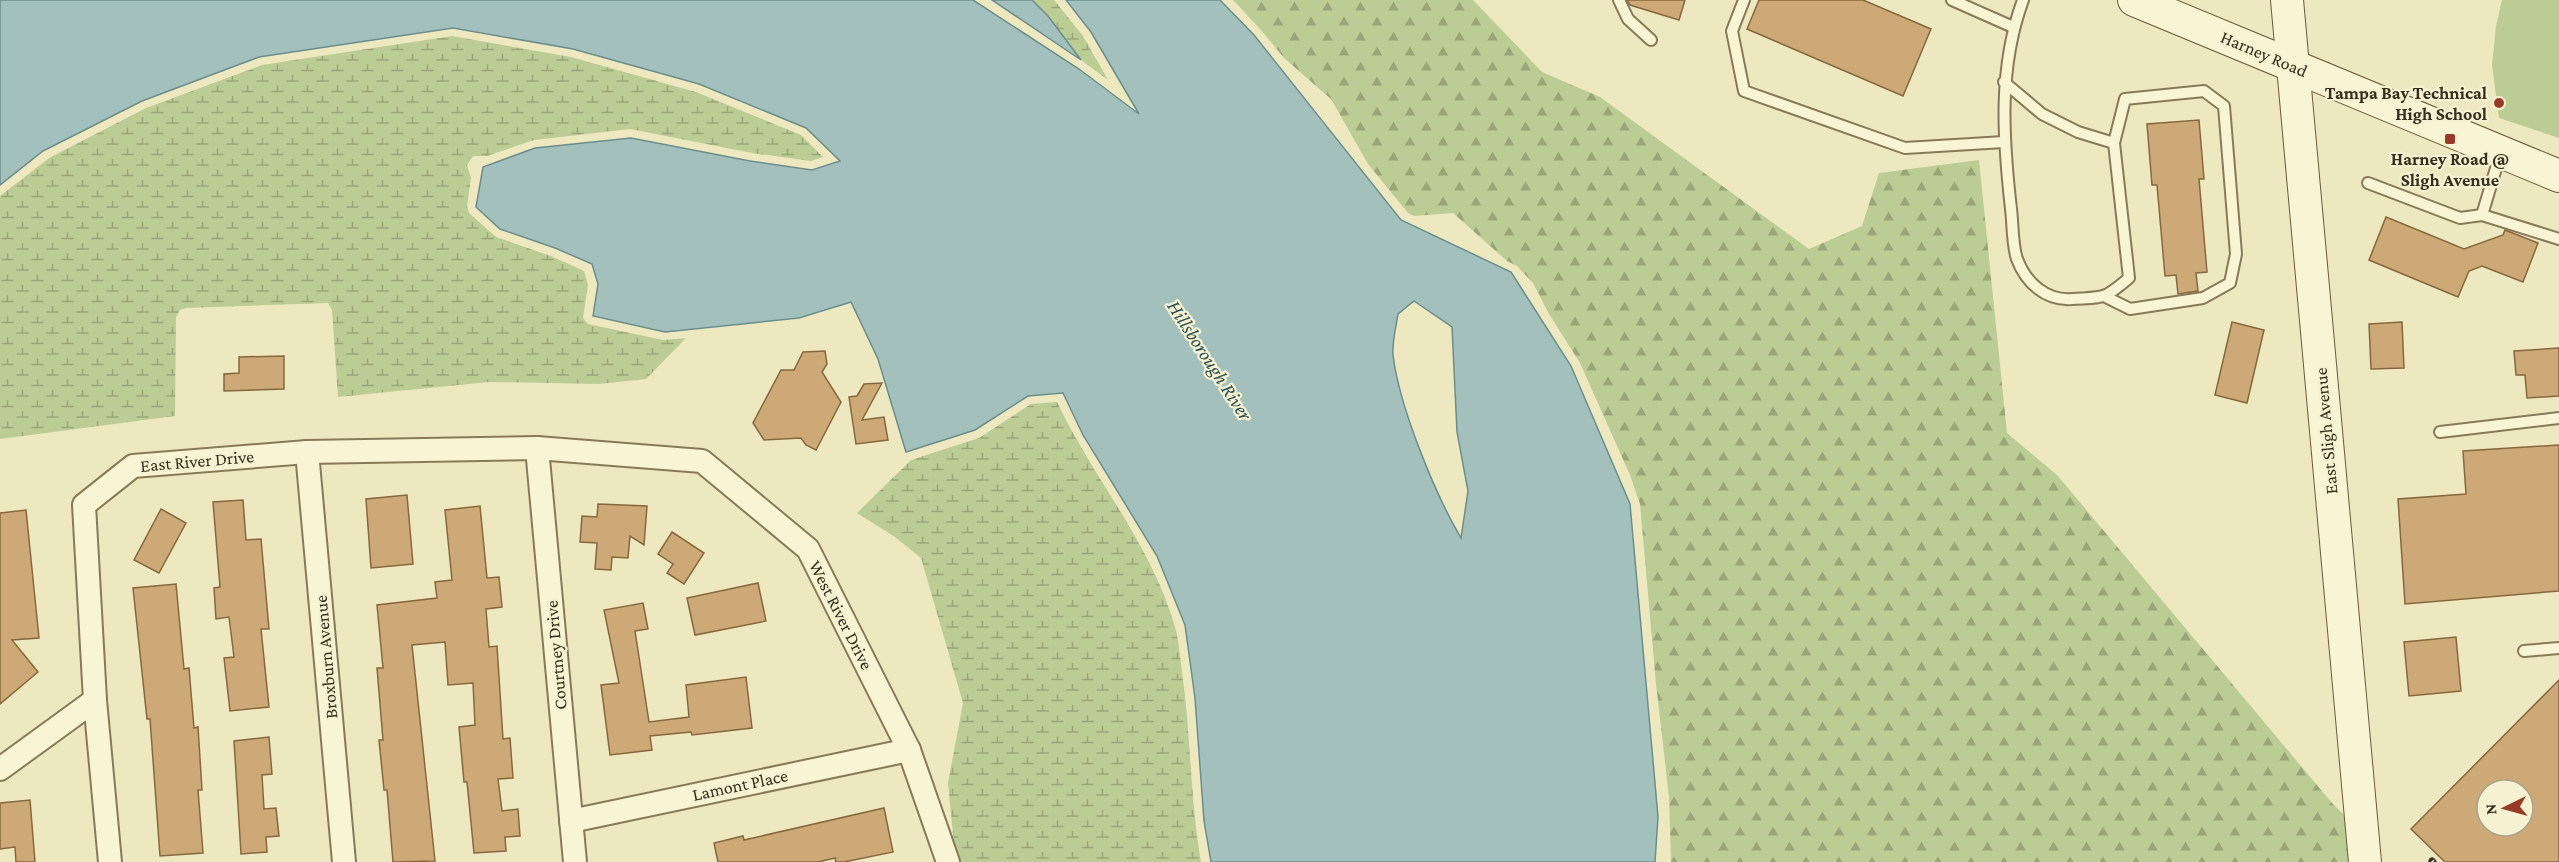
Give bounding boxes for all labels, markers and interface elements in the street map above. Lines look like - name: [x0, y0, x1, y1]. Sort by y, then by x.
- street label: Harney Road: [2218, 27, 2311, 81]
- place label: Tampa Bay Technical High School: [2325, 83, 2487, 124]
- marker: Tampa Bay Technical High School: [2492, 96, 2506, 110]
- marker: Harney Road @ Sligh Avenue: [2443, 132, 2457, 146]
- place label: Harney Road @ Sligh Avenue: [2391, 149, 2509, 190]
- water label: Hillsborough River: [1162, 296, 1258, 425]
- street label: East Sligh Avenue: [2310, 367, 2342, 495]
- street label: East River Drive: [139, 446, 255, 476]
- street label: West River Drive: [805, 557, 877, 673]
- street label: Broxburn Avenue: [311, 594, 341, 720]
- street label: Courtney Drive: [541, 599, 571, 711]
- street label: Lamont Place: [690, 765, 790, 805]
- north arrow: [2475, 778, 2535, 838]
- text: N: [2482, 803, 2499, 815]

